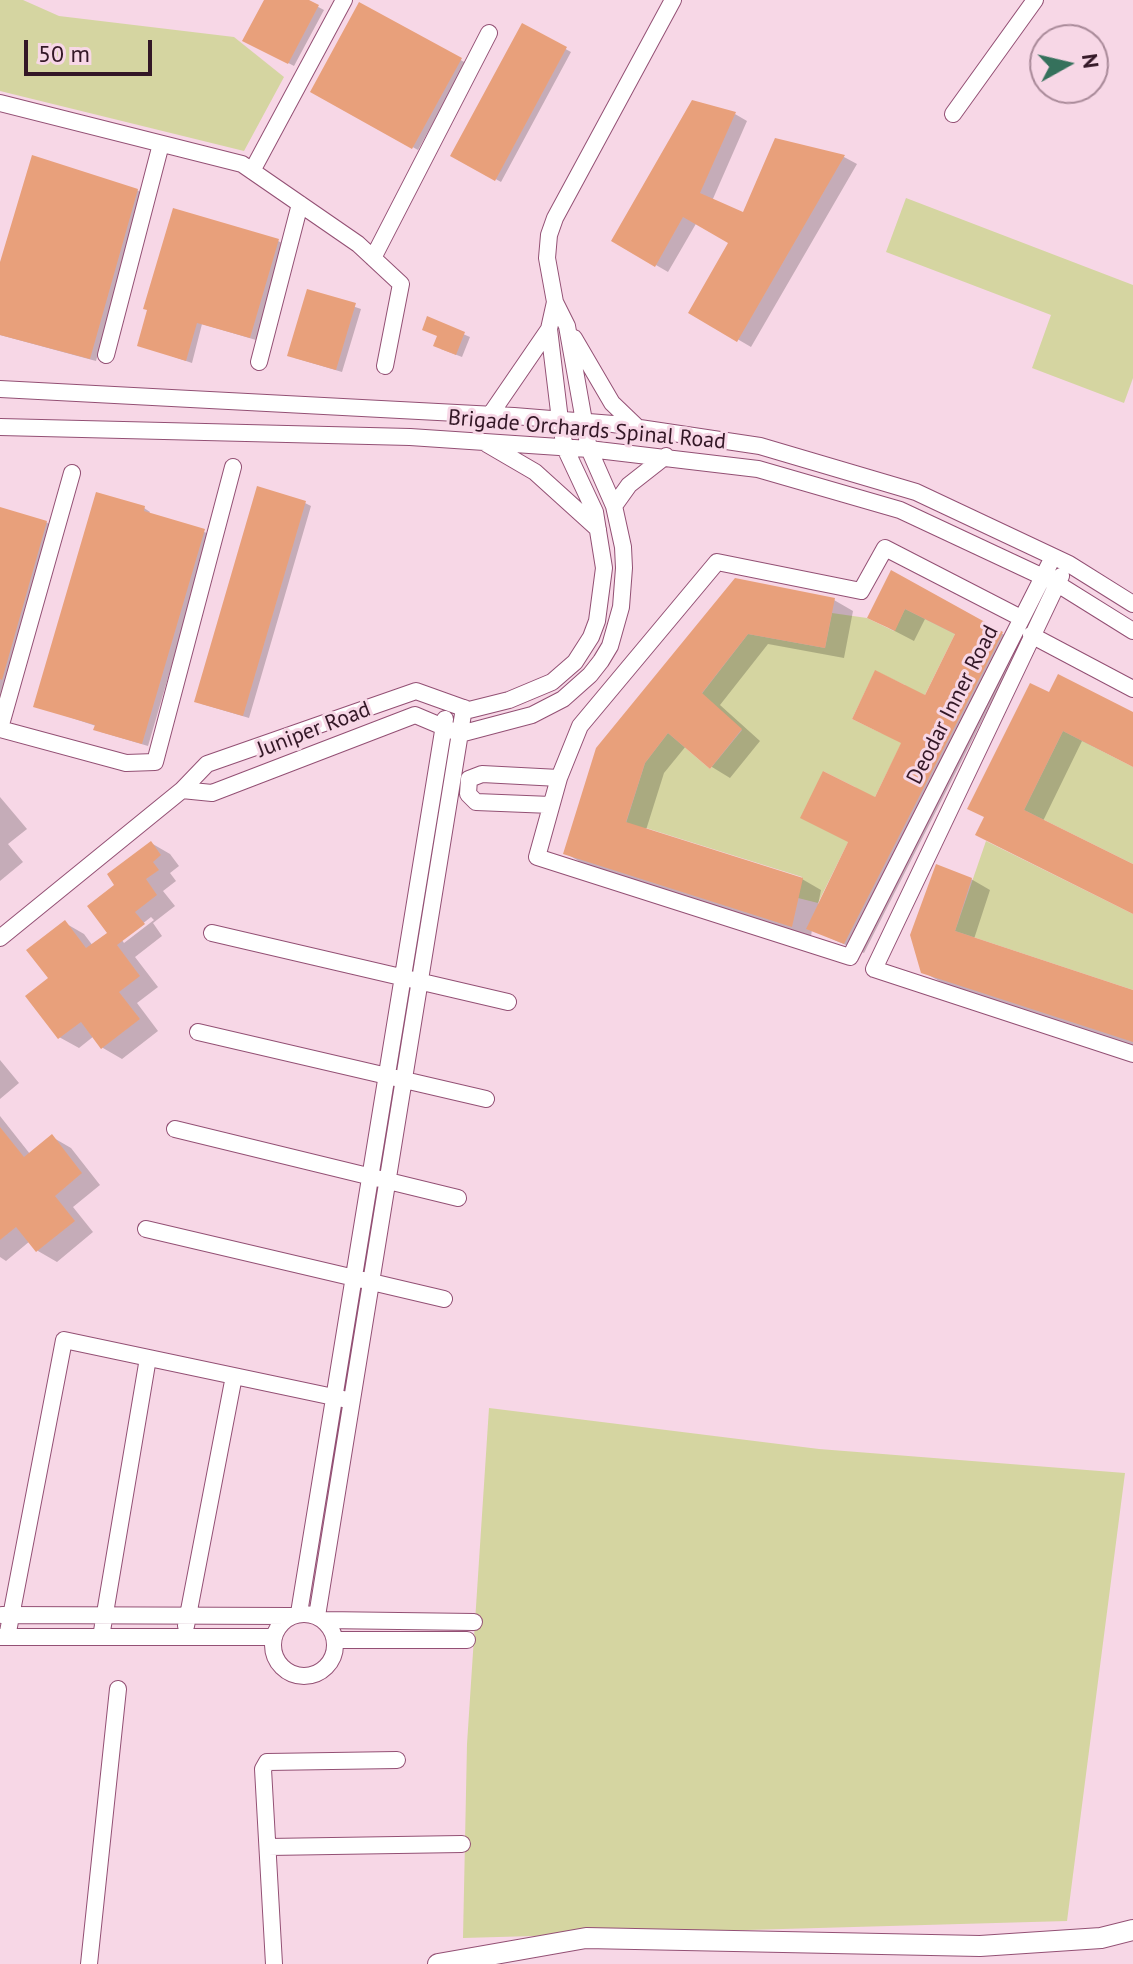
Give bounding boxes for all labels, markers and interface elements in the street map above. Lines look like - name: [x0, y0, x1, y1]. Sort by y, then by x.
- scale bar: [28, 24, 156, 74]
- north arrow: [1029, 24, 1109, 104]
- text: 50 m: [38, 38, 90, 69]
- text: N: [1076, 52, 1106, 70]
- street label: Brigade Orchards Spinal Road: [447, 405, 727, 455]
- street label: Deodar Inner Road: [902, 621, 1004, 789]
- street label: Juniper Road: [254, 696, 374, 764]

